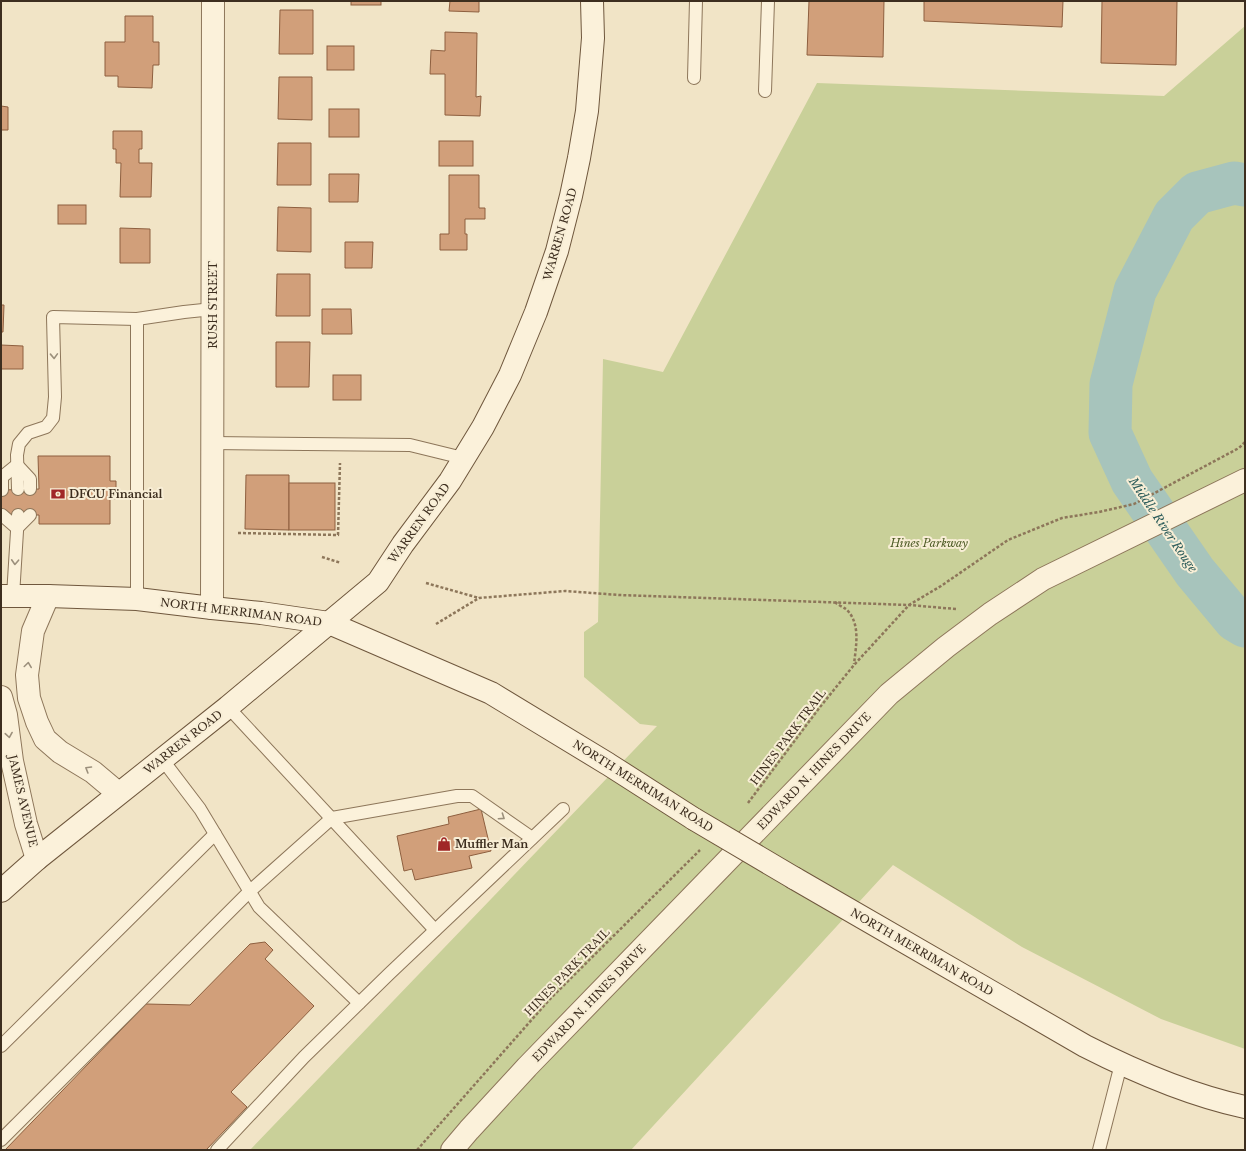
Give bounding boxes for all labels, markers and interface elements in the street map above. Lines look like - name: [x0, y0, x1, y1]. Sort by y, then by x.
- street label: WARREN ROAD: [540, 186, 580, 283]
- street label: RUSH STREET: [206, 261, 220, 349]
- one-way arrow: [49, 353, 58, 359]
- water label: Middle River Rouge: [1126, 474, 1201, 575]
- street label: WARREN ROAD: [385, 480, 453, 567]
- bank icon: DFCU Financial: [50, 486, 66, 502]
- place label: DFCU Financial: [69, 487, 163, 501]
- park label: Hines Parkway: [889, 536, 968, 550]
- one-way arrow: [11, 559, 19, 565]
- street label: NORTH MERRIMAN ROAD: [159, 595, 323, 629]
- one-way arrow: [23, 662, 32, 668]
- street label: HINES PARK TRAIL: [747, 686, 829, 788]
- street label: WARREN ROAD: [140, 707, 225, 778]
- street label: EDWARD N. HINES DRIVE: [754, 709, 874, 833]
- one-way arrow: [4, 732, 13, 738]
- street label: NORTH MERRIMAN ROAD: [570, 737, 716, 835]
- street label: JAMES AVENUE: [5, 752, 40, 848]
- one-way arrow: [85, 766, 92, 774]
- one-way arrow: [498, 812, 505, 820]
- shop icon: Muffler Man: [436, 836, 452, 852]
- place label: Muffler Man: [455, 837, 528, 851]
- street label: NORTH MERRIMAN ROAD: [848, 905, 996, 999]
- street label: HINES PARK TRAIL: [521, 925, 613, 1019]
- street label: EDWARD N. HINES DRIVE: [529, 941, 649, 1065]

